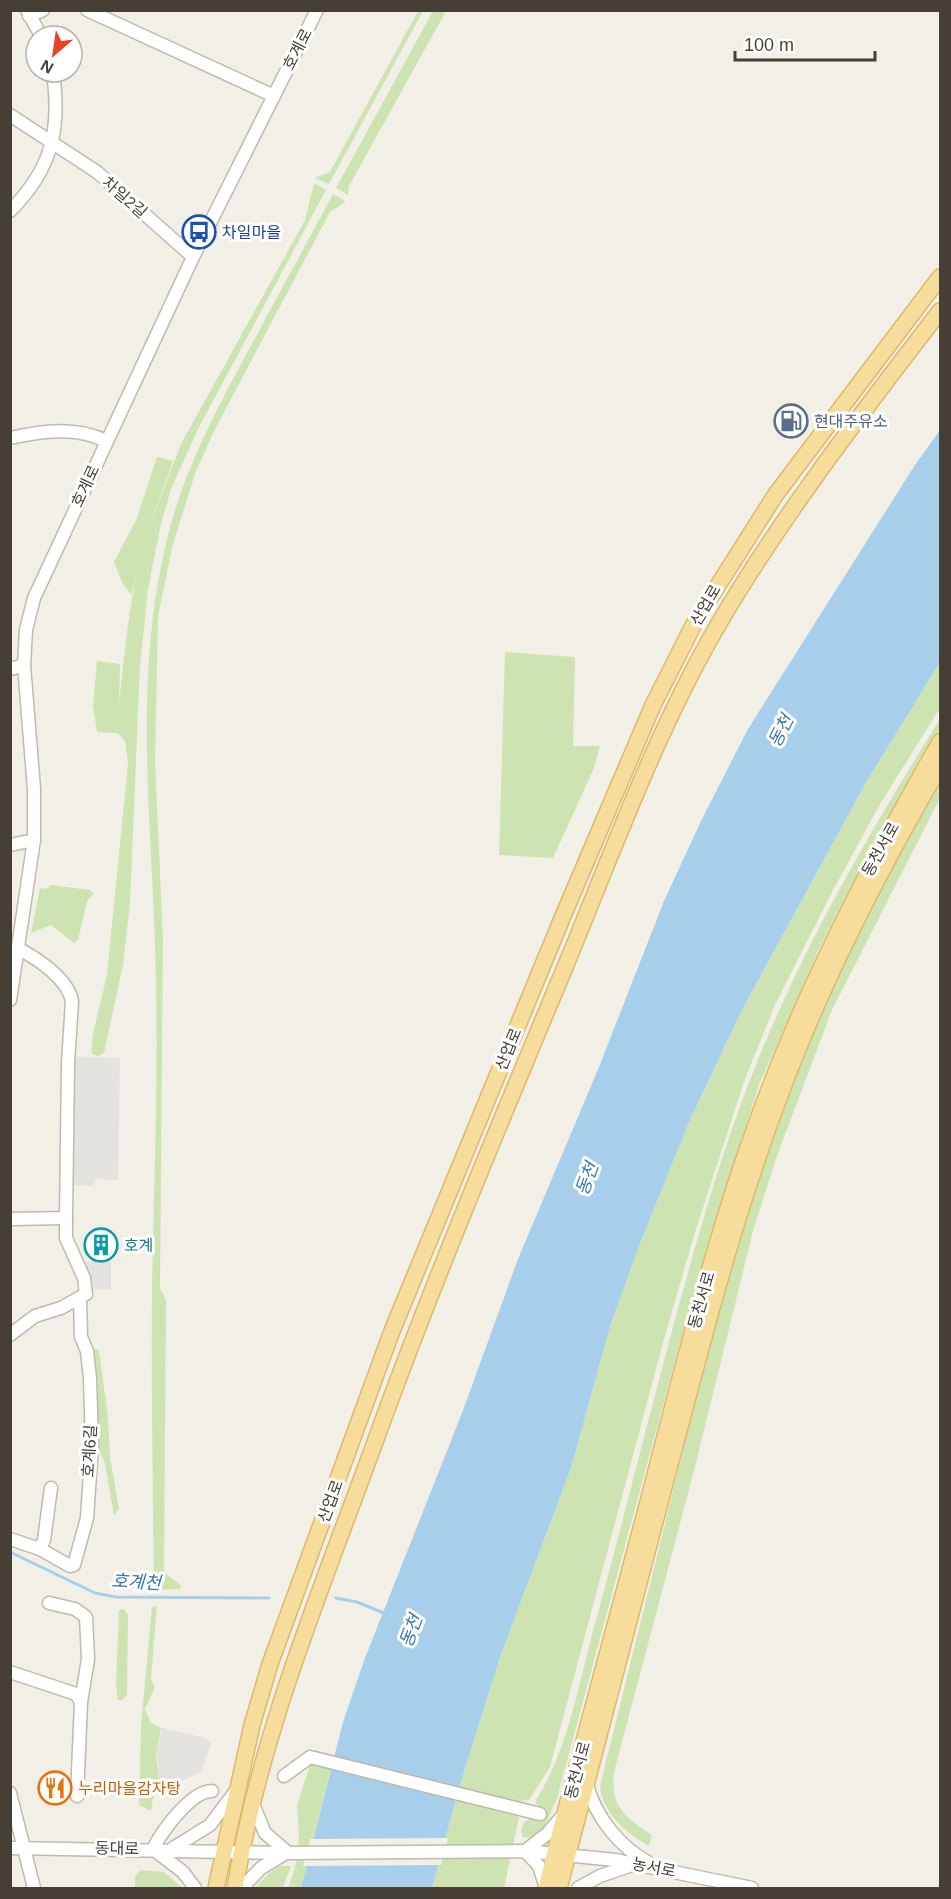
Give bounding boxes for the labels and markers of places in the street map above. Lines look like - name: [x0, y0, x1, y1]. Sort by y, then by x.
- bus stop icon: 차일마을: [181, 214, 217, 250]
- place label: 차일마을: [222, 224, 281, 241]
- fuel station icon: 현대주유소: [773, 403, 809, 439]
- place label: 현대주유소: [814, 413, 888, 430]
- building icon: 호계: [83, 1227, 119, 1263]
- place label: 호계: [124, 1237, 153, 1254]
- restaurant icon: 누리마을감자탕: [37, 1770, 73, 1806]
- place label: 누리마을감자탕: [78, 1780, 181, 1797]

